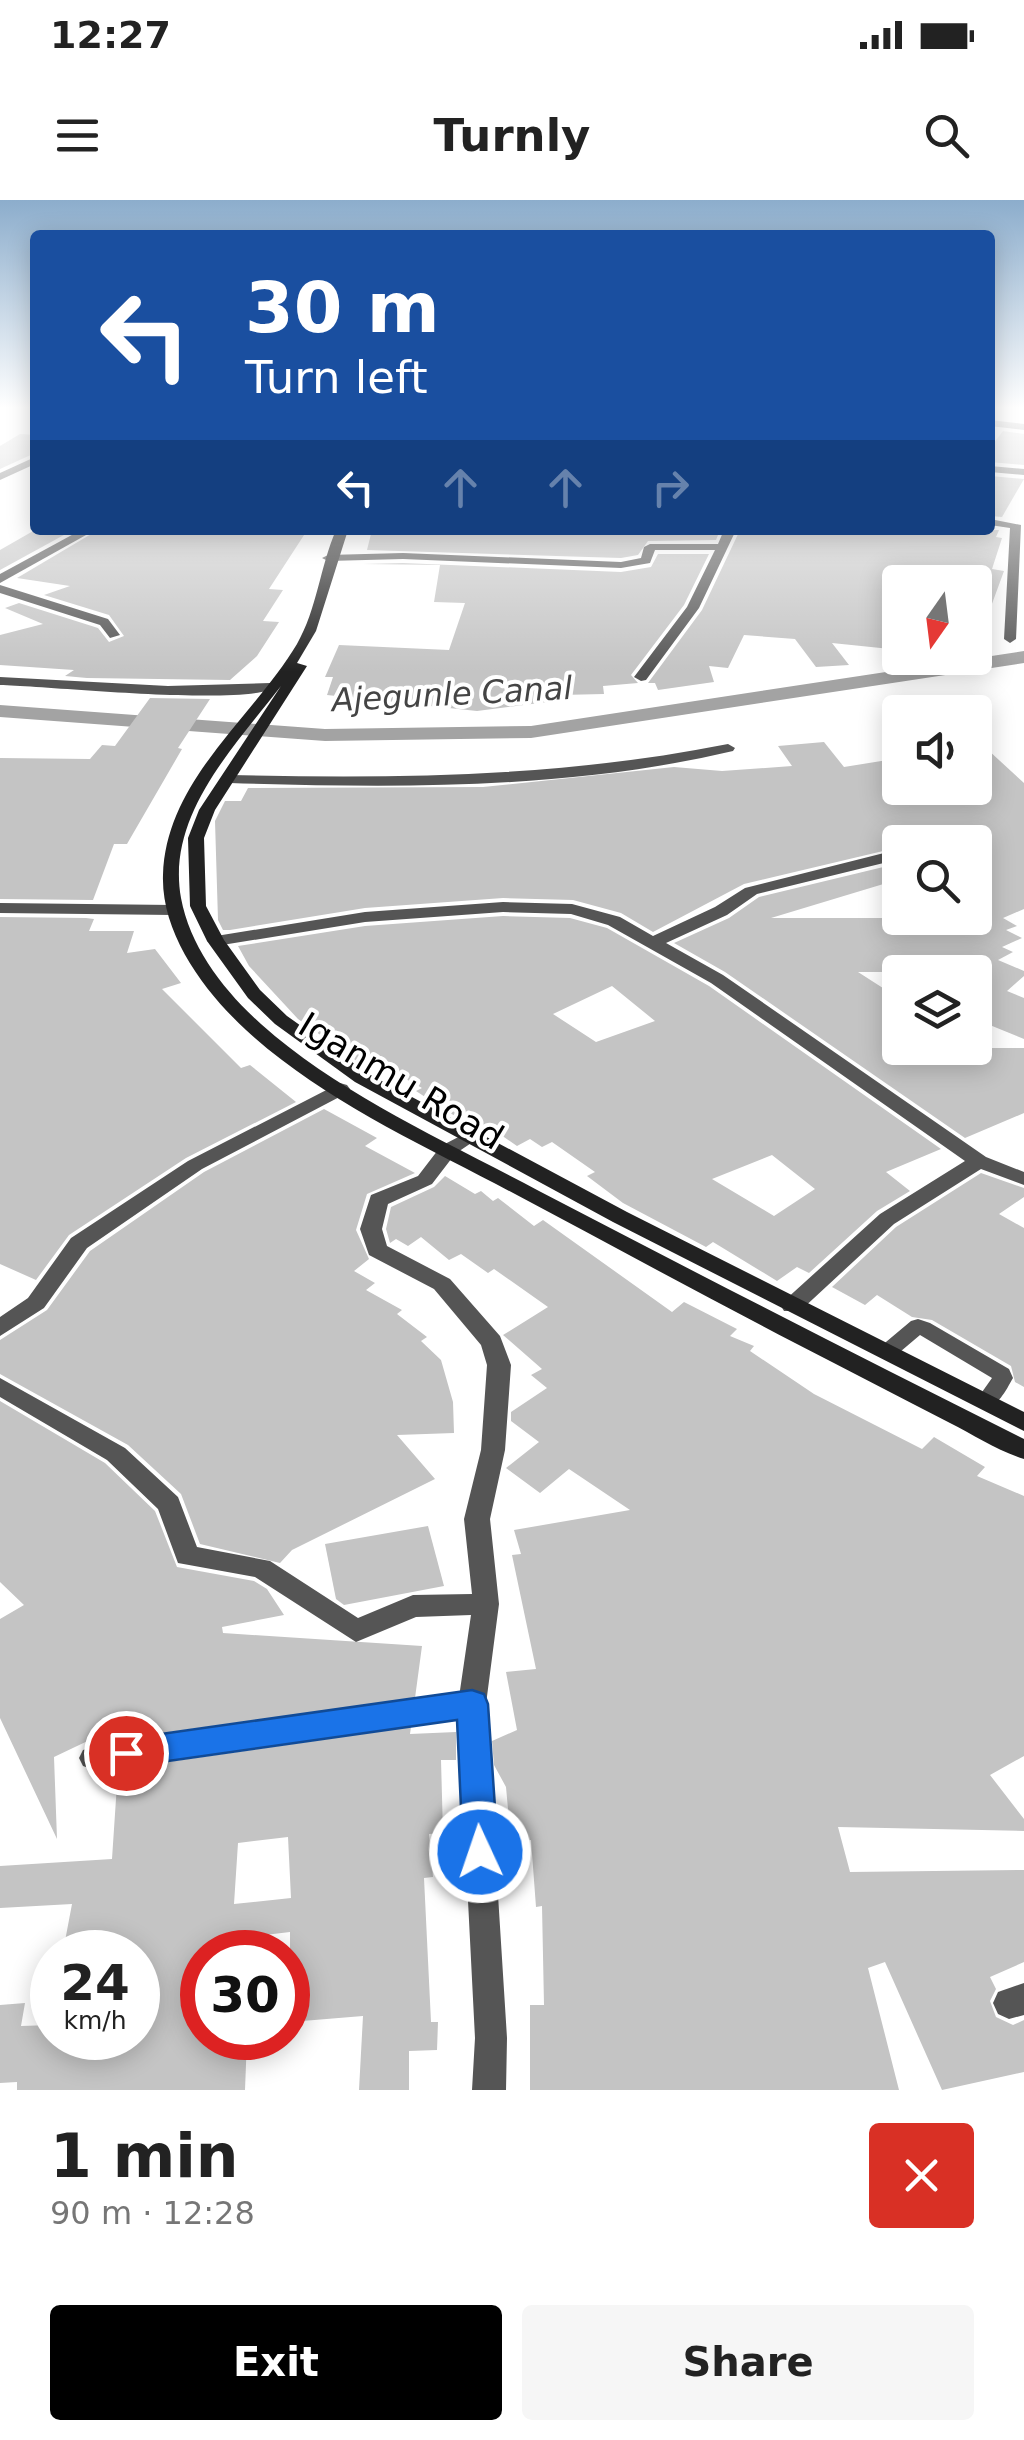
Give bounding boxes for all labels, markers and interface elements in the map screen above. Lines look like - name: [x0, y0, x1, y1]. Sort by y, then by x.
- text: 12:27: [50, 13, 171, 57]
- icon: menu: [50, 108, 105, 163]
- icon: search: [919, 108, 974, 163]
- text: Turnly: [434, 109, 590, 162]
- text: 30 m: [245, 267, 440, 349]
- icon: left: [80, 270, 210, 400]
- text: Turn left: [245, 351, 428, 404]
- icon: left: [328, 460, 383, 515]
- icon: ahead: [433, 460, 488, 515]
- icon: ahead: [538, 460, 593, 515]
- icon: right: [643, 460, 698, 515]
- north arrow: [882, 565, 992, 675]
- map controls: [882, 565, 992, 1065]
- water label: Ajegunle Canal: [329, 669, 573, 719]
- button: sound: [882, 695, 992, 805]
- button: search: [882, 825, 992, 935]
- button: layers: [882, 955, 992, 1065]
- street label: Iganmu Road: [292, 1004, 510, 1158]
- pin: [84, 1711, 169, 1796]
- icon: arrive: [99, 1726, 154, 1781]
- position arrow: [428, 1800, 532, 1904]
- speed limit sign: 30: [180, 1930, 310, 2060]
- text: 24: [60, 1954, 130, 2012]
- text: km/h: [63, 2006, 127, 2035]
- text: 1 min: [50, 2121, 238, 2191]
- button: close: [869, 2123, 974, 2228]
- text: 90 m · 12:28: [50, 2194, 255, 2232]
- button: Exit: [50, 2305, 502, 2420]
- button: Share: [522, 2305, 974, 2420]

